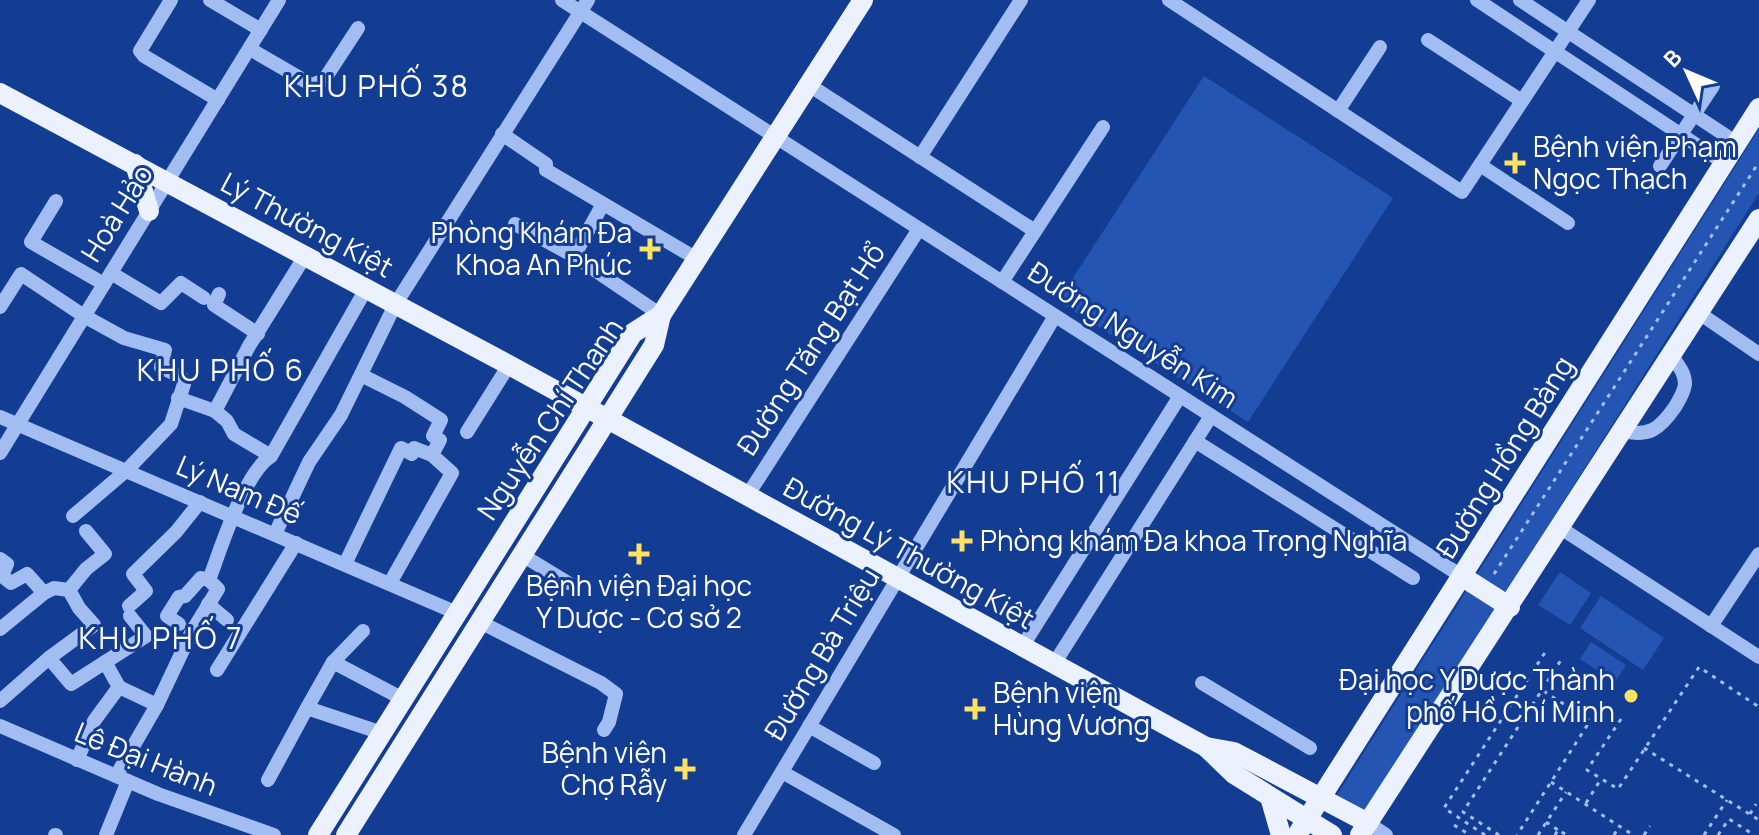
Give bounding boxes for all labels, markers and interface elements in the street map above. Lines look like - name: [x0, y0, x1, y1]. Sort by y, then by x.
- north arrow: [1647, 32, 1727, 112]
- text: B: [1657, 43, 1688, 74]
- district label: KHU PHỐ 38: [284, 64, 470, 106]
- place label: Bệnh viện Phạm Ngọc Thạch: [1533, 127, 1737, 197]
- marker: Bệnh viện Phạm Ngọc Thạch: [1504, 152, 1526, 174]
- street label: Hoà Hảo: [71, 157, 161, 268]
- street label: Lý Thường Kiệt: [215, 163, 400, 285]
- place label: Phòng Khám Đa Khoa An Phúc: [431, 213, 632, 283]
- street label: Đường Tăng Bạt Hổ: [727, 235, 893, 462]
- marker: Phòng Khám Đa Khoa An Phúc: [639, 238, 661, 260]
- street label: Đường Nguyễn Kim: [1021, 252, 1246, 416]
- street label: Nguyễn Chí Thanh: [468, 310, 631, 527]
- district label: KHU PHỐ 6: [137, 348, 305, 390]
- street label: Đường Hồng Bàng: [1427, 348, 1582, 565]
- street label: Lý Nam Đế: [171, 446, 308, 532]
- district label: KHU PHỐ 11: [946, 460, 1122, 502]
- street label: Đường Lý Thường Kiệt: [777, 467, 1042, 637]
- place label: Phòng khám Đa khoa Trọng Nghĩa: [980, 521, 1407, 559]
- marker: Phòng khám Đa khoa Trọng Nghĩa: [951, 530, 973, 552]
- marker: Bệnh viện Đại học Y Dược - Cơ sở 2: [628, 543, 650, 565]
- street label: Đường Bà Triệu: [755, 560, 887, 747]
- place label: Bệnh viện Đại học Y Dược - Cơ sở 2: [526, 566, 752, 636]
- district label: KHU PHỐ 7: [79, 616, 243, 658]
- place label: Đại học Y Dược Thành phố Hồ Chí Minh: [1339, 660, 1615, 730]
- place label: Bệnh viện Hùng Vương: [993, 673, 1150, 743]
- marker: Đại học Y Dược Thành phố Hồ Chí Minh: [1622, 687, 1640, 705]
- marker: Bệnh viện Hùng Vương: [964, 698, 986, 720]
- street label: Lê Đại Hành: [69, 712, 223, 804]
- place label: Bệnh viện Chợ Rẫy: [542, 733, 667, 803]
- marker: Bệnh viện Chợ Rẫy: [674, 758, 696, 780]

